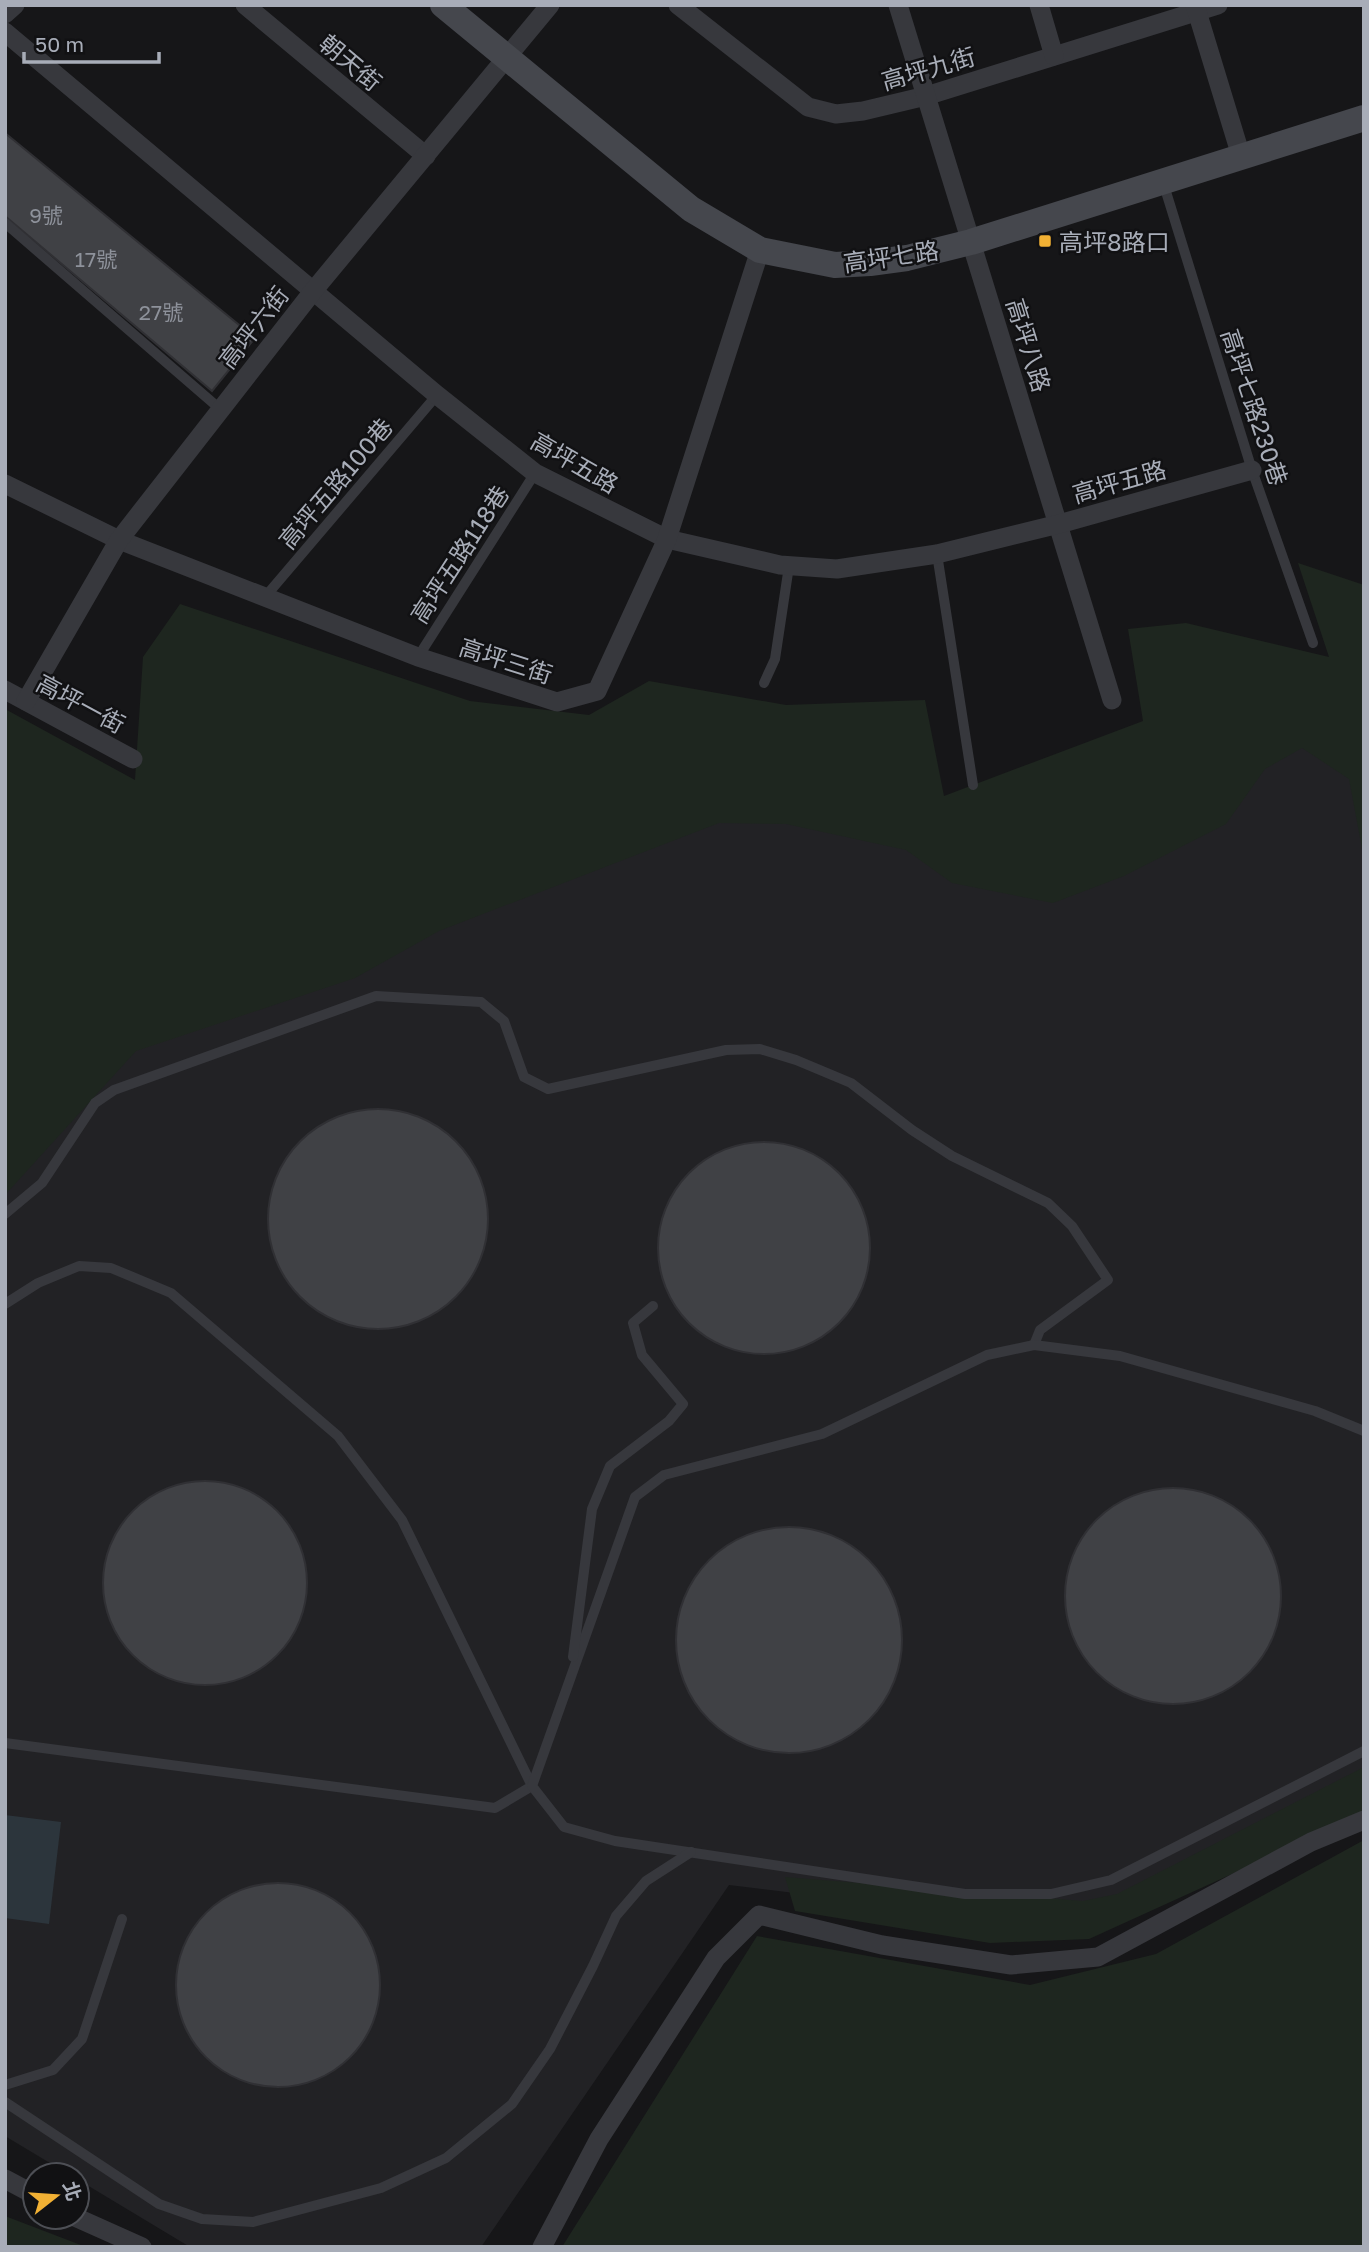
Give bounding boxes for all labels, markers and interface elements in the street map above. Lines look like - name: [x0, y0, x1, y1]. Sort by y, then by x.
- scale bar: [24, 21, 159, 65]
- street label: 朝天街: [314, 28, 388, 96]
- text: 50 m: [35, 31, 84, 57]
- street label: 高坪九街: [878, 41, 978, 95]
- house number: 9號: [29, 202, 63, 228]
- place label: 高坪8路口: [1059, 227, 1170, 256]
- marker: 高坪8路口: [1037, 233, 1053, 249]
- street label: 高坪七路: [841, 235, 941, 277]
- house number: 17號: [75, 246, 117, 272]
- street label: 高坪六街: [212, 280, 294, 374]
- street label: 高坪八路: [1001, 295, 1057, 395]
- house number: 27號: [139, 299, 183, 325]
- street label: 高坪七路230巷: [1216, 325, 1294, 489]
- street label: 高坪五路100巷: [272, 412, 398, 554]
- street label: 高坪五路: [526, 425, 624, 499]
- street label: 高坪五路: [1069, 454, 1169, 508]
- street label: 高坪五路118巷: [404, 480, 514, 628]
- street label: 高坪三街: [456, 631, 556, 689]
- street label: 高坪一街: [32, 668, 130, 738]
- north arrow: [21, 2161, 91, 2231]
- text: 北: [59, 2178, 87, 2203]

